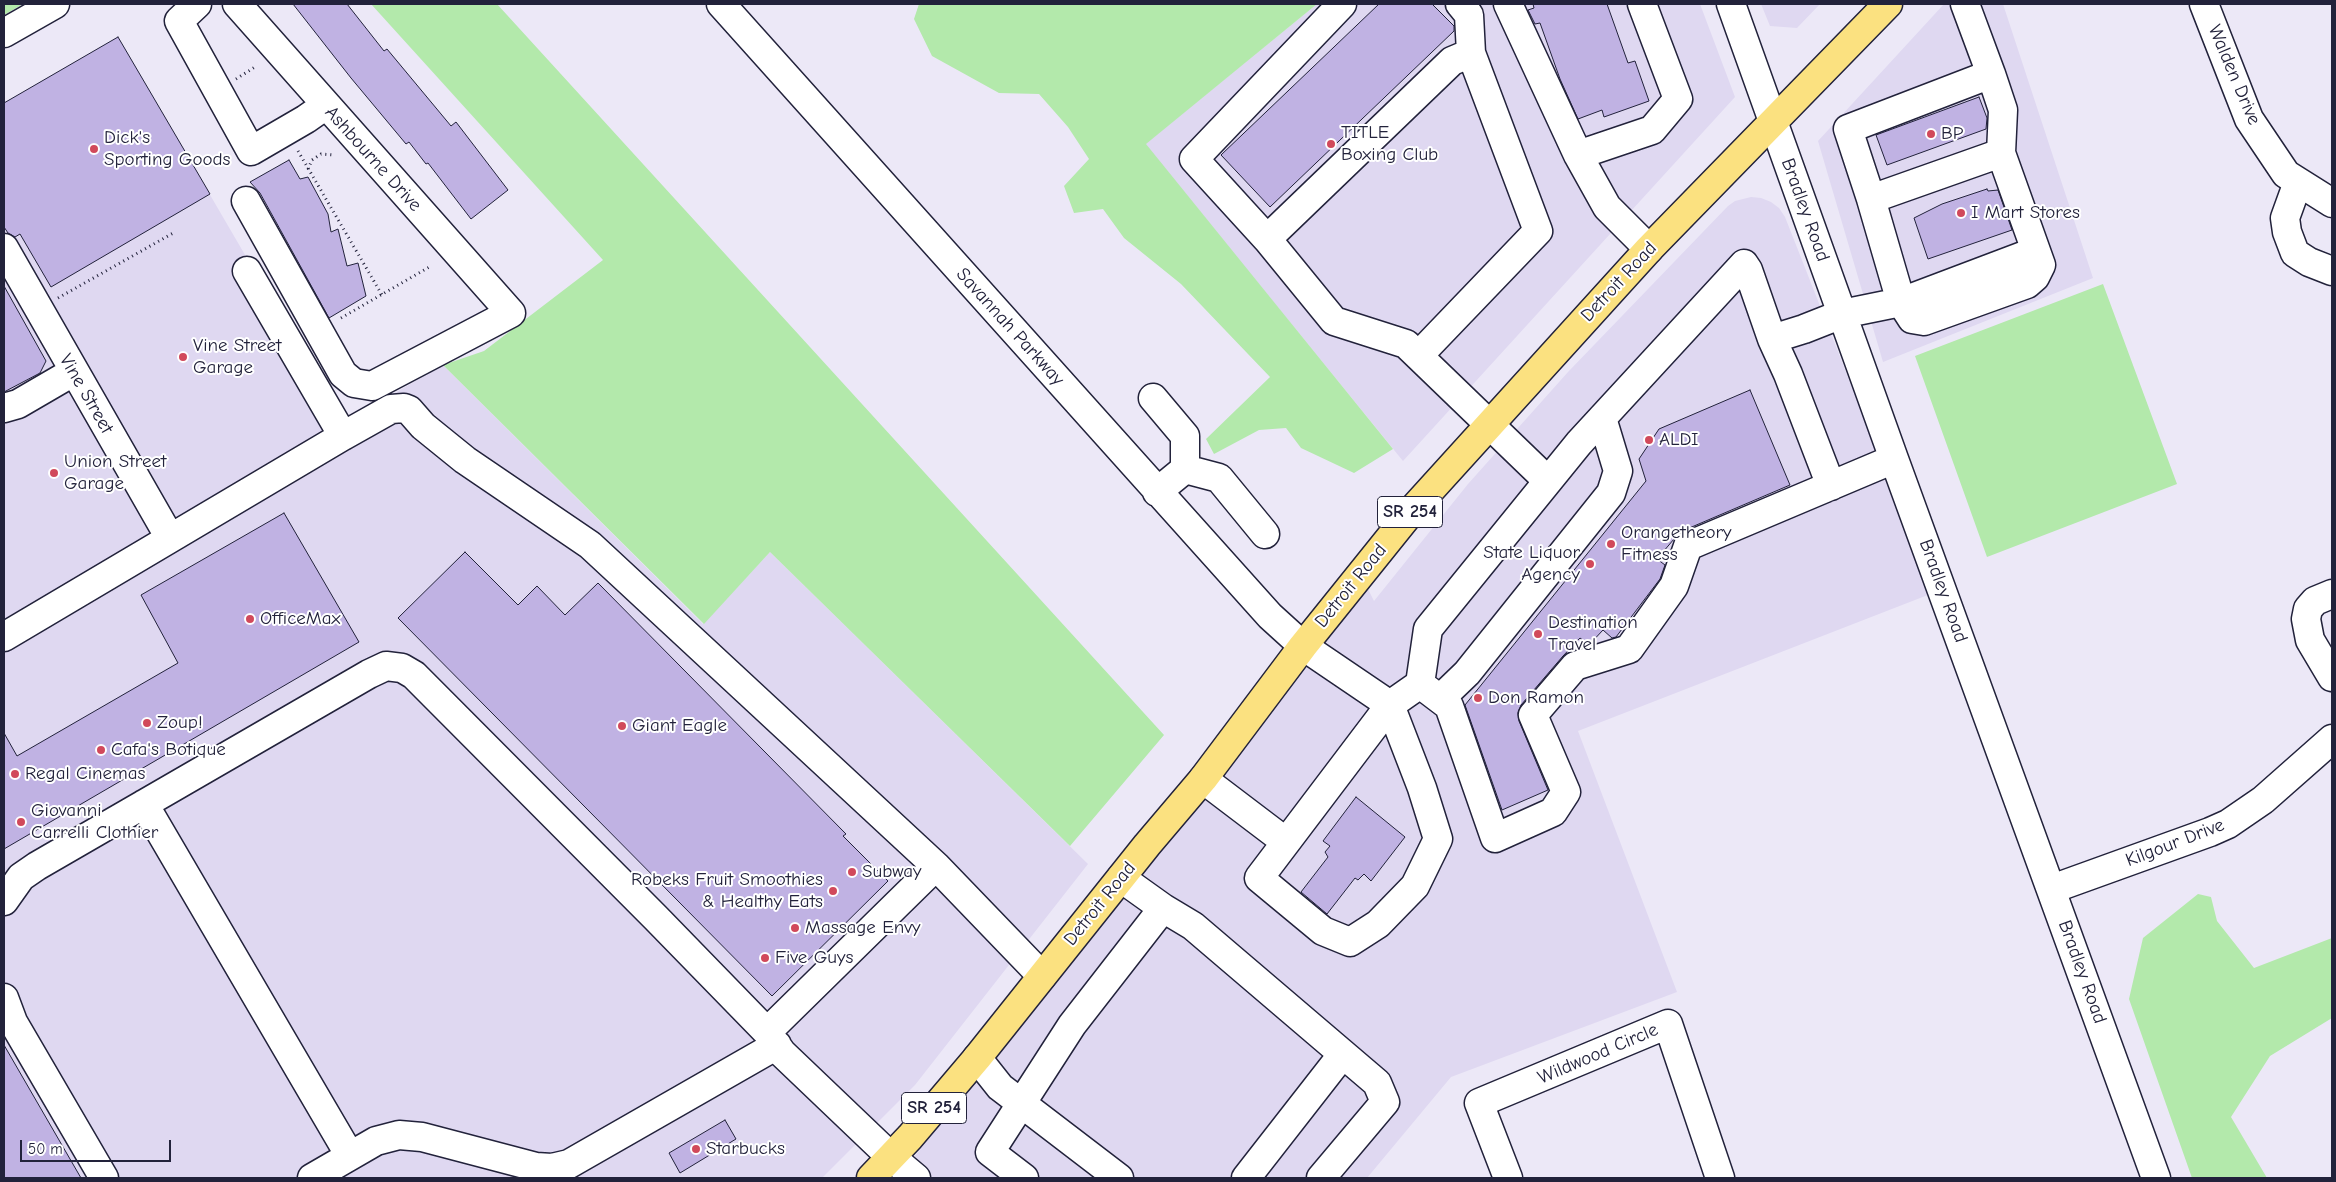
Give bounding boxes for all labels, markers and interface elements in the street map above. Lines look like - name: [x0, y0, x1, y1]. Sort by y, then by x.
- street label: Walden Drive: [2203, 22, 2265, 128]
- street label: Ashbourne Drive: [320, 102, 426, 216]
- place label: TITLE Boxing Club: [1341, 122, 1438, 166]
- place label: BP: [1941, 123, 1963, 145]
- place label: Dick's Sporting Goods: [104, 127, 231, 171]
- marker: BP: [1925, 128, 1937, 140]
- marker: TITLE Boxing Club: [1325, 138, 1337, 150]
- marker: Dick's Sporting Goods: [88, 143, 100, 155]
- street label: Bradley Road: [1776, 155, 1834, 265]
- place label: I Mart Stores: [1971, 202, 2080, 224]
- marker: I Mart Stores: [1955, 207, 1967, 219]
- street label: Detroit Road: [1576, 237, 1662, 327]
- street label: Savannah Parkway: [951, 263, 1069, 391]
- place label: Vine Street Garage: [193, 335, 281, 379]
- street label: Vine Street: [54, 350, 118, 438]
- marker: Vine Street Garage: [177, 351, 189, 363]
- place label: ALDI: [1659, 429, 1698, 451]
- marker: ALDI: [1643, 434, 1655, 446]
- place label: Union Street Garage: [64, 451, 166, 495]
- marker: Union Street Garage: [48, 467, 60, 479]
- road number: SR 254: [1378, 497, 1442, 528]
- place label: Orangetheory Fitness: [1621, 522, 1732, 566]
- street label: Bradley Road: [1914, 536, 1972, 646]
- marker: Orangetheory Fitness: [1605, 538, 1617, 550]
- street label: Detroit Road: [1310, 539, 1392, 633]
- place label: State Liquor Agency: [1483, 542, 1580, 586]
- marker: State Liquor Agency: [1584, 558, 1596, 570]
- place label: OfficeMax: [260, 608, 341, 630]
- place label: Destination Travel: [1548, 612, 1638, 656]
- marker: OfficeMax: [244, 613, 256, 625]
- marker: Destination Travel: [1532, 628, 1544, 640]
- place label: Don Ramon: [1488, 687, 1584, 709]
- marker: Don Ramon: [1472, 692, 1484, 704]
- place label: Zoup!: [157, 712, 203, 734]
- place label: Giant Eagle: [632, 715, 727, 737]
- marker: Zoup!: [141, 717, 153, 729]
- marker: Giant Eagle: [616, 720, 628, 732]
- place label: Cafa's Botique: [111, 739, 226, 761]
- marker: Cafa's Botique: [95, 744, 107, 756]
- place label: Regal Cinemas: [25, 763, 145, 785]
- marker: Regal Cinemas: [9, 768, 21, 780]
- place label: Giovanni Carrelli Clothier: [31, 800, 158, 844]
- street label: Kilgour Drive: [2122, 814, 2228, 872]
- marker: Giovanni Carrelli Clothier: [15, 816, 27, 828]
- street label: Detroit Road: [1059, 857, 1141, 951]
- place label: Subway: [862, 861, 922, 883]
- marker: Subway: [846, 866, 858, 878]
- place label: Robeks Fruit Smoothies & Healthy Eats: [631, 869, 823, 913]
- marker: Robeks Fruit Smoothies & Healthy Eats: [827, 885, 839, 897]
- place label: Massage Envy: [805, 917, 921, 939]
- street label: Bradley Road: [2053, 917, 2111, 1027]
- marker: Massage Envy: [789, 922, 801, 934]
- place label: Five Guys: [775, 947, 853, 969]
- marker: Five Guys: [759, 952, 771, 964]
- street label: Wildwood Circle: [1534, 1018, 1662, 1090]
- road number: SR 254: [902, 1092, 966, 1124]
- scale bar: [22, 1130, 174, 1162]
- place label: Starbucks: [706, 1138, 785, 1160]
- text: 50 m: [28, 1140, 63, 1158]
- marker: Starbucks: [690, 1143, 702, 1155]

